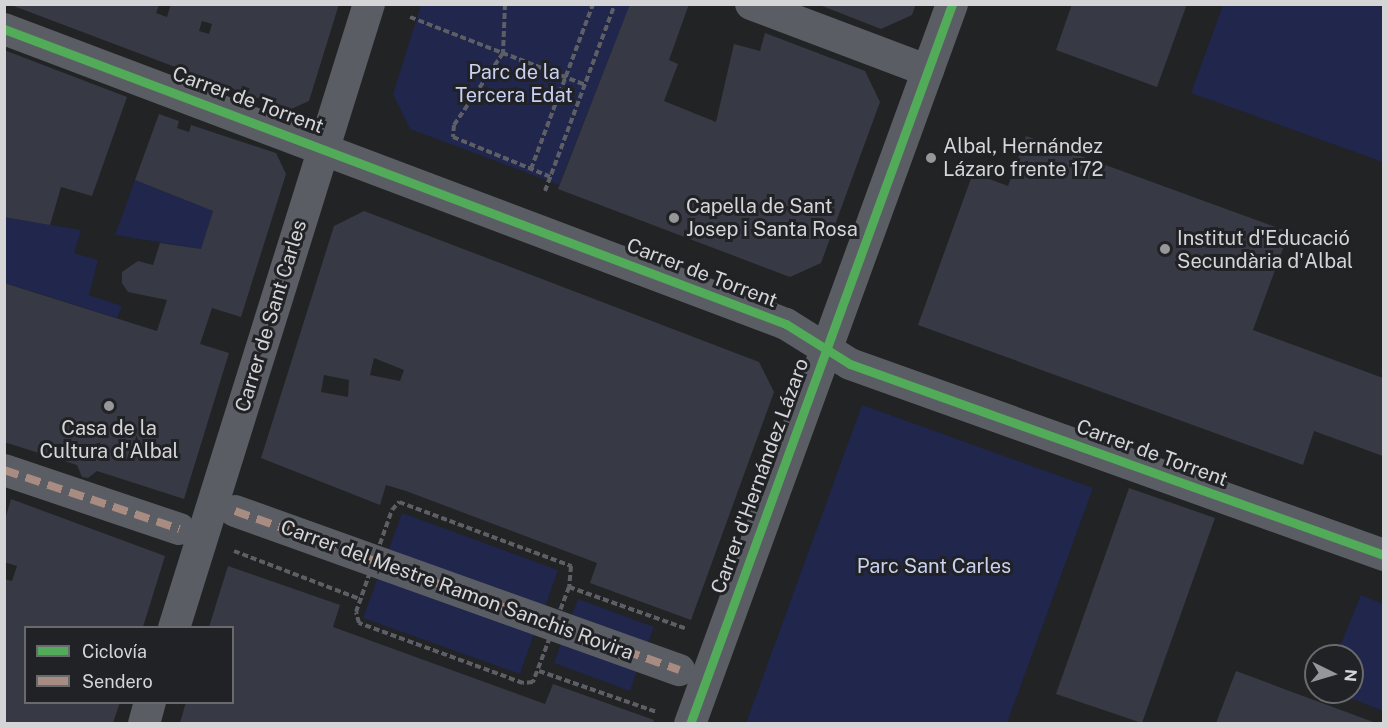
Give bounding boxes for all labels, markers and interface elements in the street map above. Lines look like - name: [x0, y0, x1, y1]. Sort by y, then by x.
- street label: Carrer de Torrent: [169, 61, 327, 139]
- park label: Parc de la Tercera Edat: [455, 61, 573, 108]
- place label: Albal, Hernández Lázaro frente 172: [943, 134, 1104, 181]
- marker: Albal, Hernández Lázaro frente 172: [924, 151, 938, 165]
- place label: Capella de Sant Josep i Santa Rosa: [686, 195, 858, 242]
- marker: Capella de Sant Josep i Santa Rosa: [667, 211, 681, 225]
- street label: Carrer de Sant Carles: [230, 217, 312, 415]
- place label: Institut d'Educació Secundària d'Albal: [1177, 226, 1353, 273]
- street label: Carrer de Torrent: [623, 233, 781, 313]
- marker: Institut d'Educació Secundària d'Albal: [1158, 242, 1172, 256]
- street label: Carrer d'Hernández Lázaro: [706, 355, 814, 597]
- marker: Casa de la Cultura d'Albal: [102, 399, 116, 413]
- street label: Carrer de Torrent: [1073, 414, 1231, 492]
- place label: Casa de la Cultura d'Albal: [39, 416, 179, 463]
- street label: Carrer del Mestre Ramon Sanchis Rovira: [277, 515, 637, 665]
- park label: Parc Sant Carles: [857, 554, 1011, 578]
- legend: [24, 626, 234, 704]
- text: Ciclovía: [82, 641, 147, 662]
- north arrow: [1304, 644, 1364, 704]
- text: N: [1340, 668, 1360, 682]
- text: Sendero: [82, 671, 153, 692]

